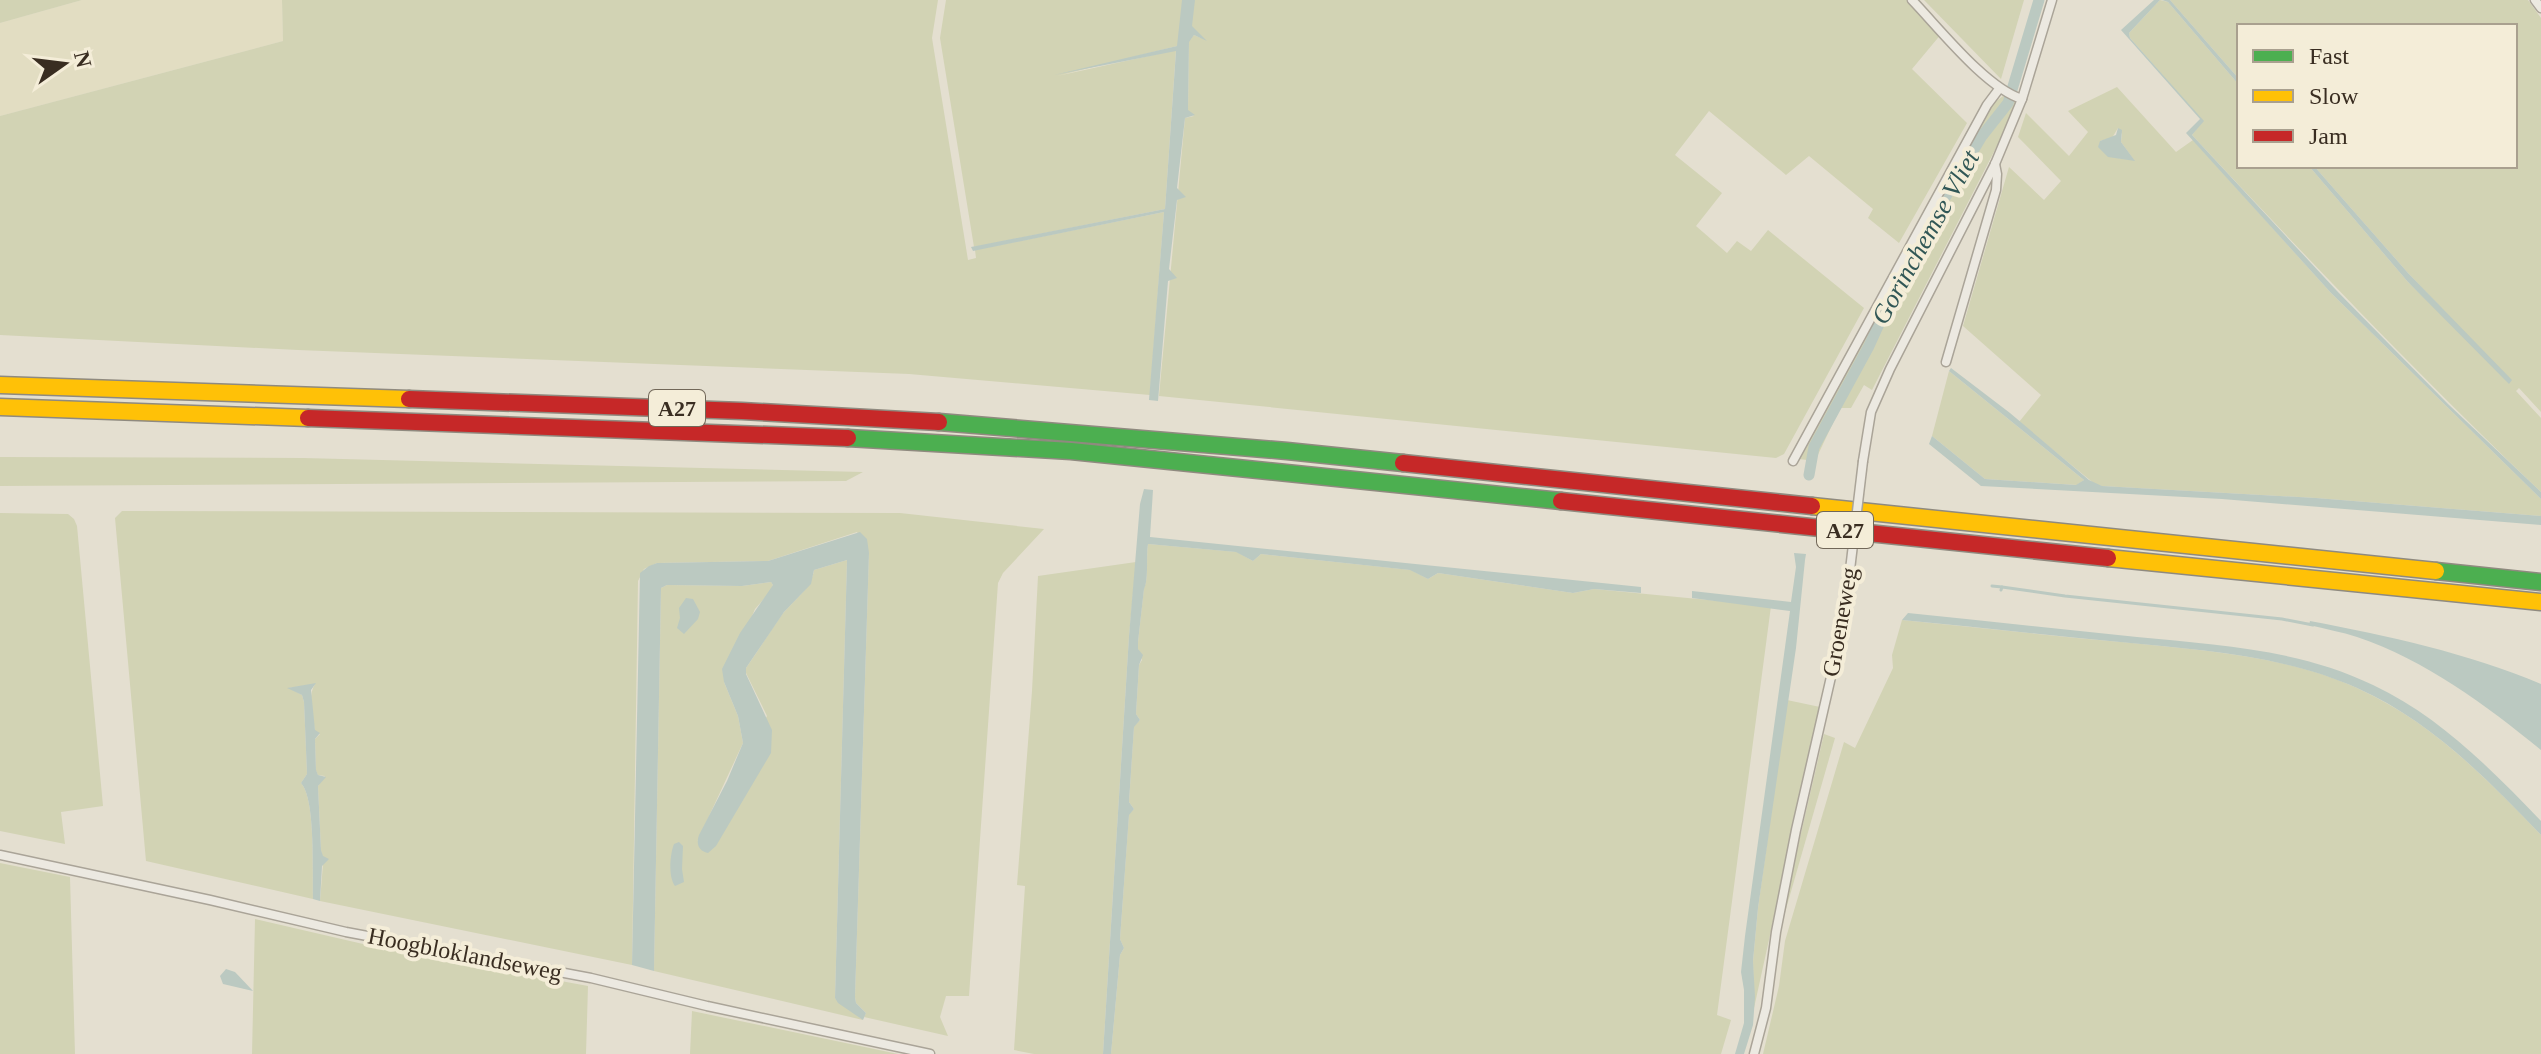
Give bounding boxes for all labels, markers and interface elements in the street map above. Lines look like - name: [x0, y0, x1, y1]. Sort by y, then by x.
- north arrow: [24, 24, 104, 104]
- legend: [2237, 24, 2517, 168]
- text: Fast: [2309, 43, 2349, 69]
- text: N: [69, 49, 97, 70]
- text: Slow: [2309, 83, 2359, 109]
- text: Jam: [2309, 123, 2348, 149]
- water label: Gorinchemse Vliet: [1866, 145, 1986, 329]
- road number: A27: [649, 390, 705, 426]
- road number: A27: [1817, 512, 1873, 548]
- street label: Groeneweg: [1818, 565, 1862, 679]
- street label: Hoogbloklandseweg: [366, 922, 564, 986]

